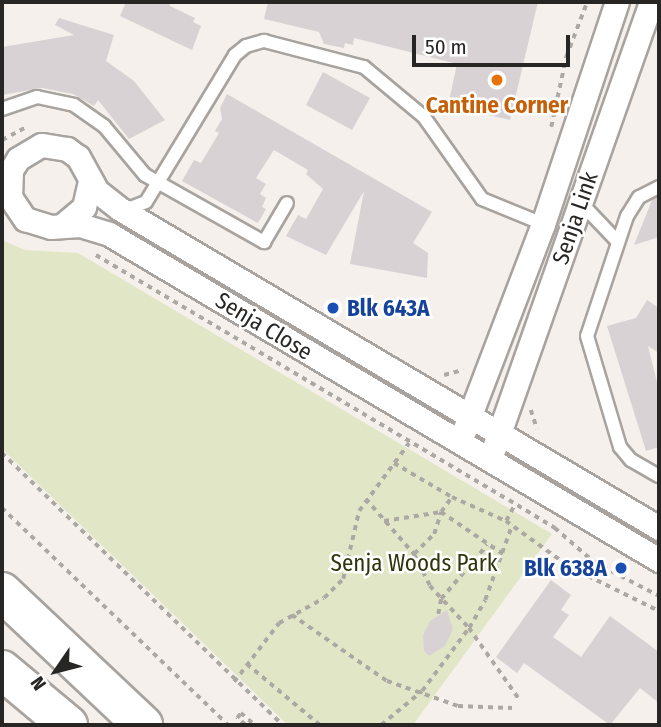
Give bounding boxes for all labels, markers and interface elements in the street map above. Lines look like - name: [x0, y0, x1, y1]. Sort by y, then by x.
- scale bar: [416, 21, 574, 65]
- text: 50 m: [425, 34, 467, 60]
- marker: Cantine Corner: [489, 72, 505, 88]
- place label: Cantine Corner: [426, 91, 568, 119]
- street label: Senja Link: [546, 168, 604, 268]
- street label: Senja Close: [211, 286, 317, 366]
- place label: Blk 643A: [347, 294, 430, 322]
- marker: Blk 643A: [325, 300, 341, 316]
- park label: Senja Woods Park: [331, 549, 497, 577]
- place label: Blk 638A: [524, 554, 607, 582]
- marker: Blk 638A: [613, 560, 629, 576]
- north arrow: [21, 636, 91, 706]
- text: N: [26, 672, 51, 695]

